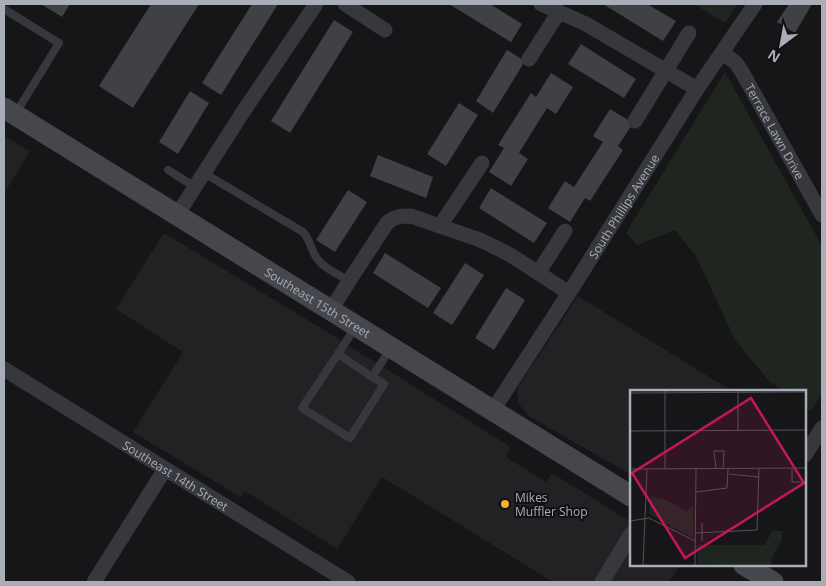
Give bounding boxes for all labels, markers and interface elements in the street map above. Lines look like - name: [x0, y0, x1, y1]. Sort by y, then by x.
- north arrow: [756, 20, 806, 70]
- text: N: [764, 45, 784, 68]
- street label: Terrace Lawn Drive: [741, 80, 809, 182]
- street label: South Phillips Avenue: [584, 150, 663, 262]
- street label: Southeast 15th Street: [262, 263, 374, 341]
- inset map: [630, 390, 806, 566]
- street label: Southeast 14th Street: [120, 436, 232, 515]
- place label: Mikes Muffler Shop: [515, 489, 588, 520]
- marker: Mikes Muffler Shop: [499, 498, 511, 510]

